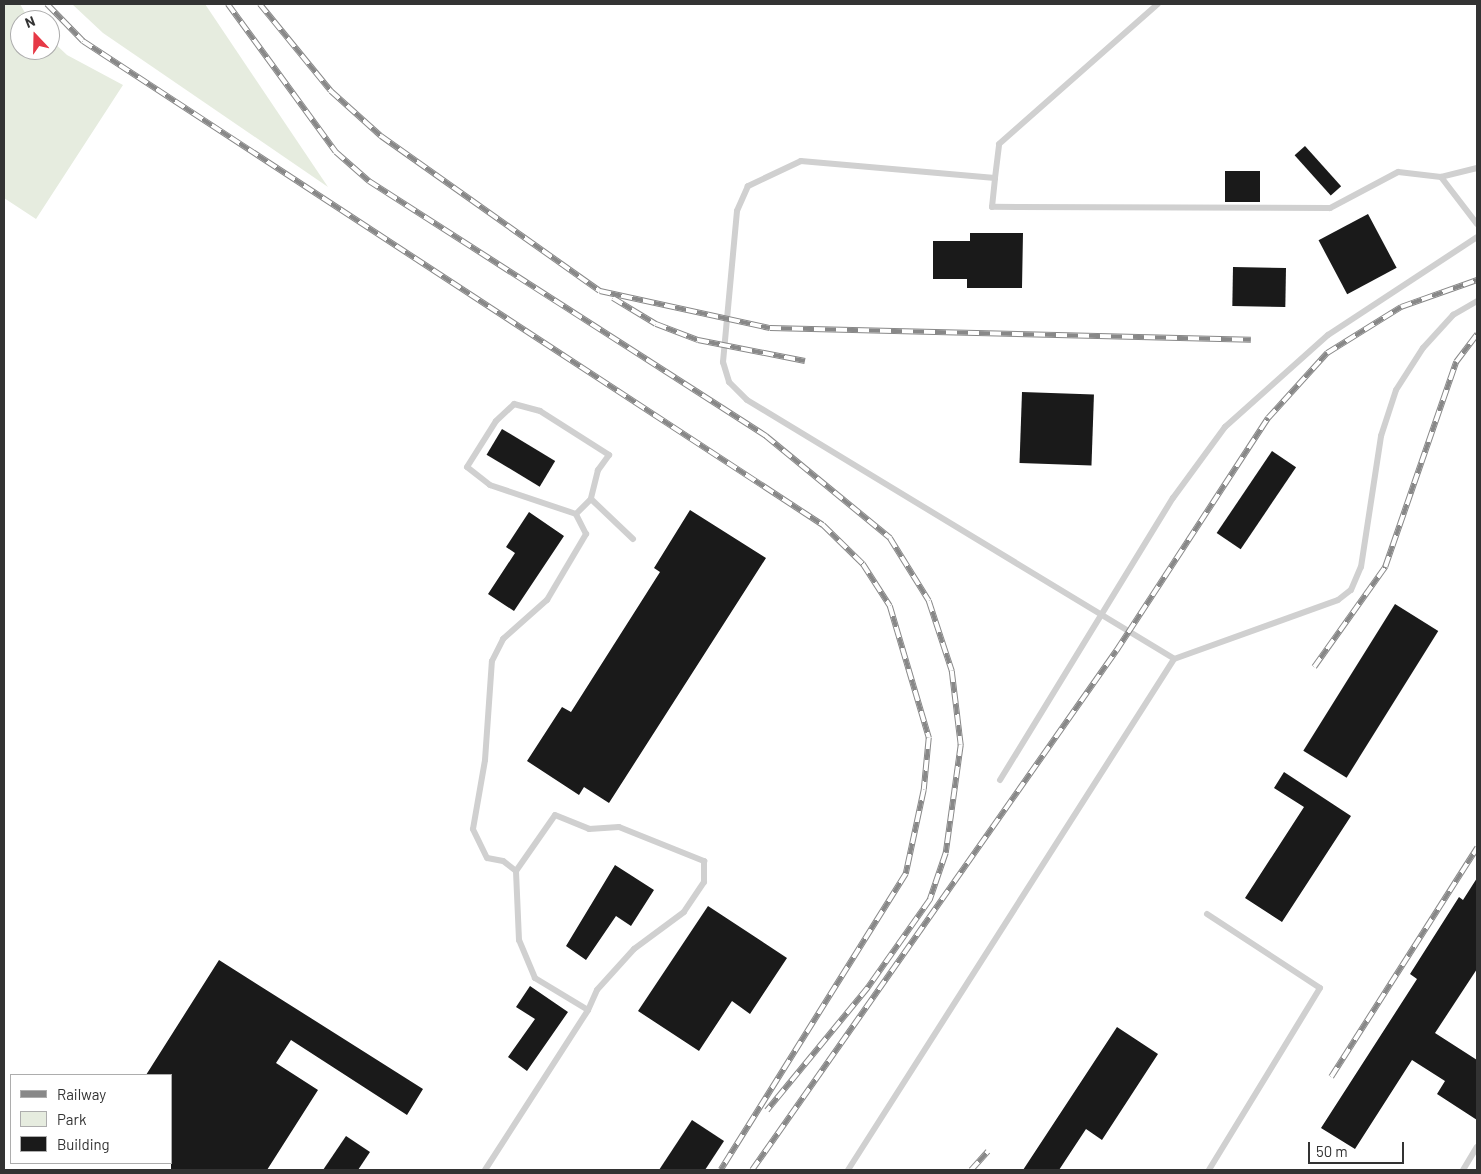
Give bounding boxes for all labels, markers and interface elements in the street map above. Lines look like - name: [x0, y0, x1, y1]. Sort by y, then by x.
- north arrow: [10, 10, 60, 60]
- text: N: [22, 12, 37, 31]
- legend: [10, 1074, 172, 1164]
- text: Railway: [57, 1085, 106, 1103]
- text: Park: [57, 1110, 86, 1128]
- scale bar: [1311, 1132, 1407, 1164]
- text: Building: [57, 1135, 110, 1153]
- text: 50 m: [1316, 1142, 1348, 1160]

